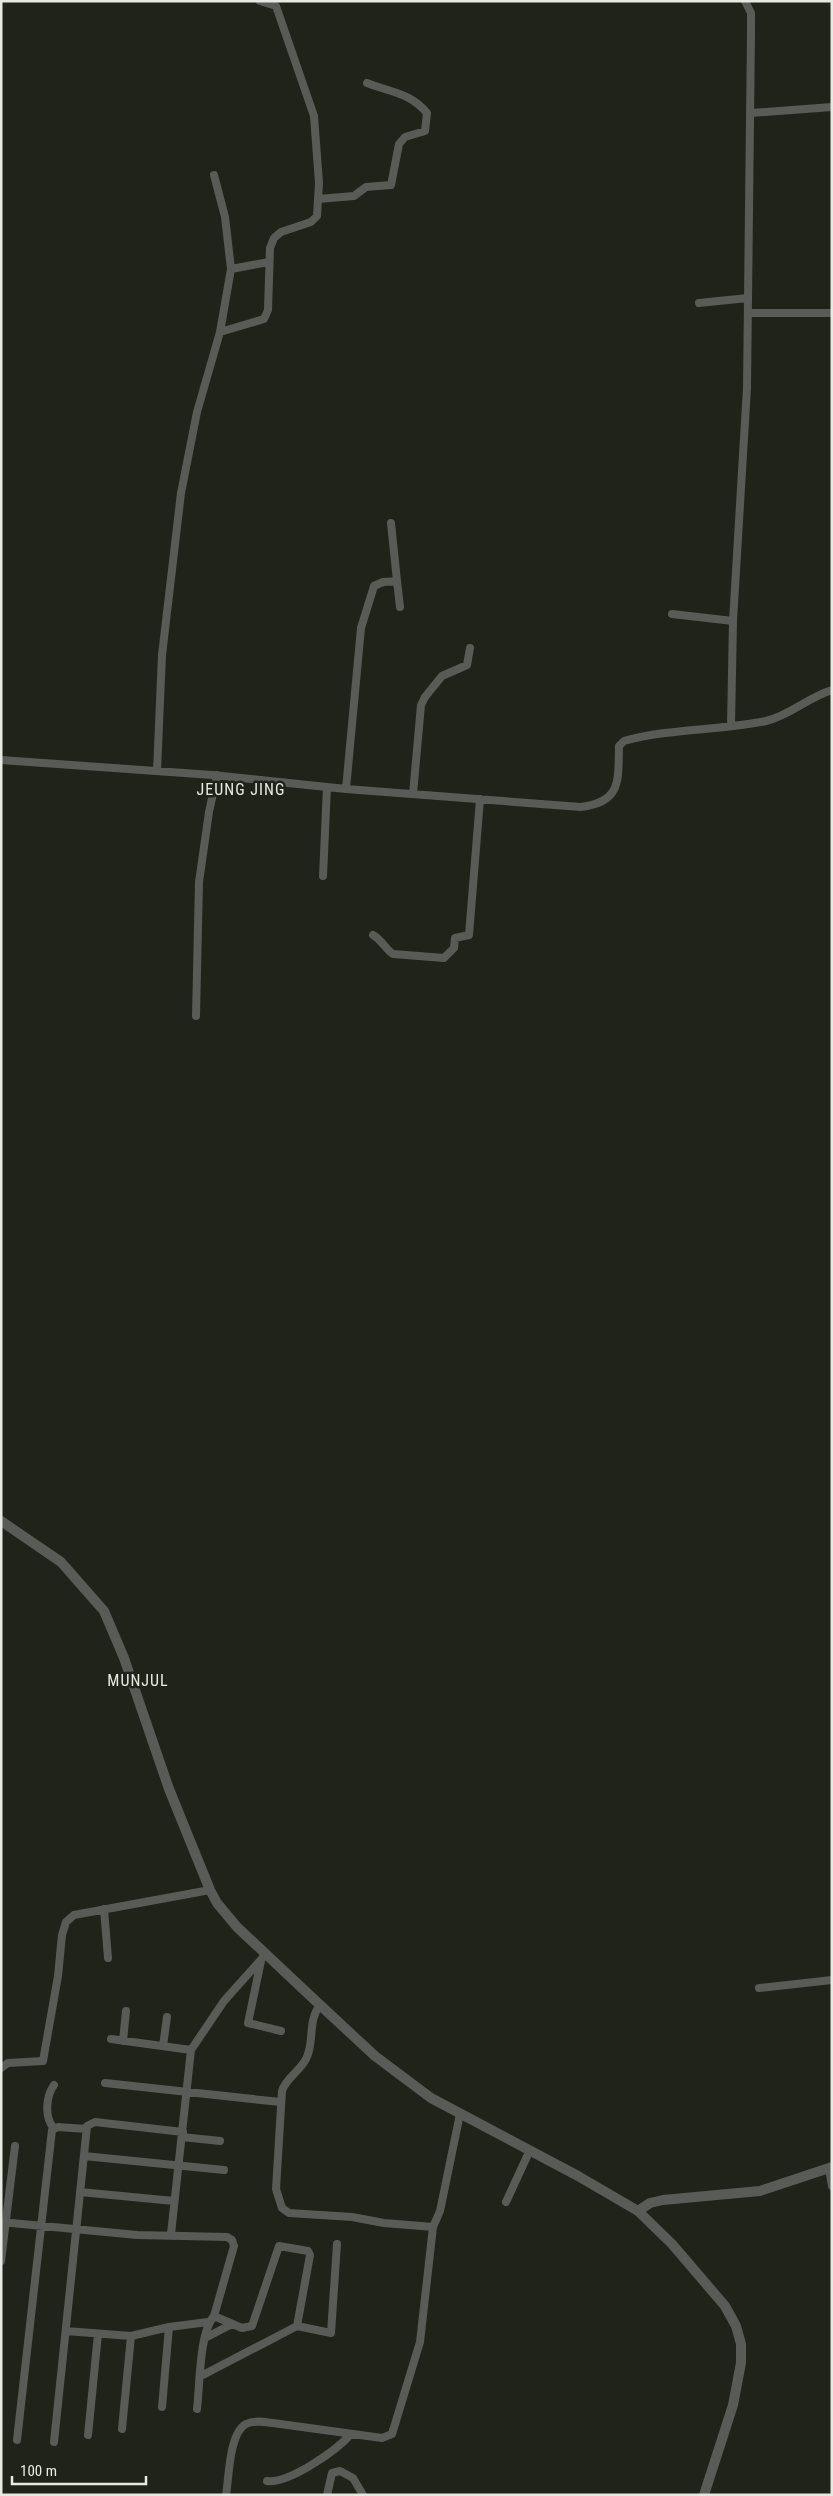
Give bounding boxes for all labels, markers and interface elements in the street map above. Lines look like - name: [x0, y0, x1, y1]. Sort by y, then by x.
- district label: JEUNG JING: [197, 780, 285, 799]
- district label: MUNJUL: [107, 1671, 169, 1690]
- scale bar: [12, 2454, 146, 2486]
- text: 100 m: [20, 2462, 57, 2480]

